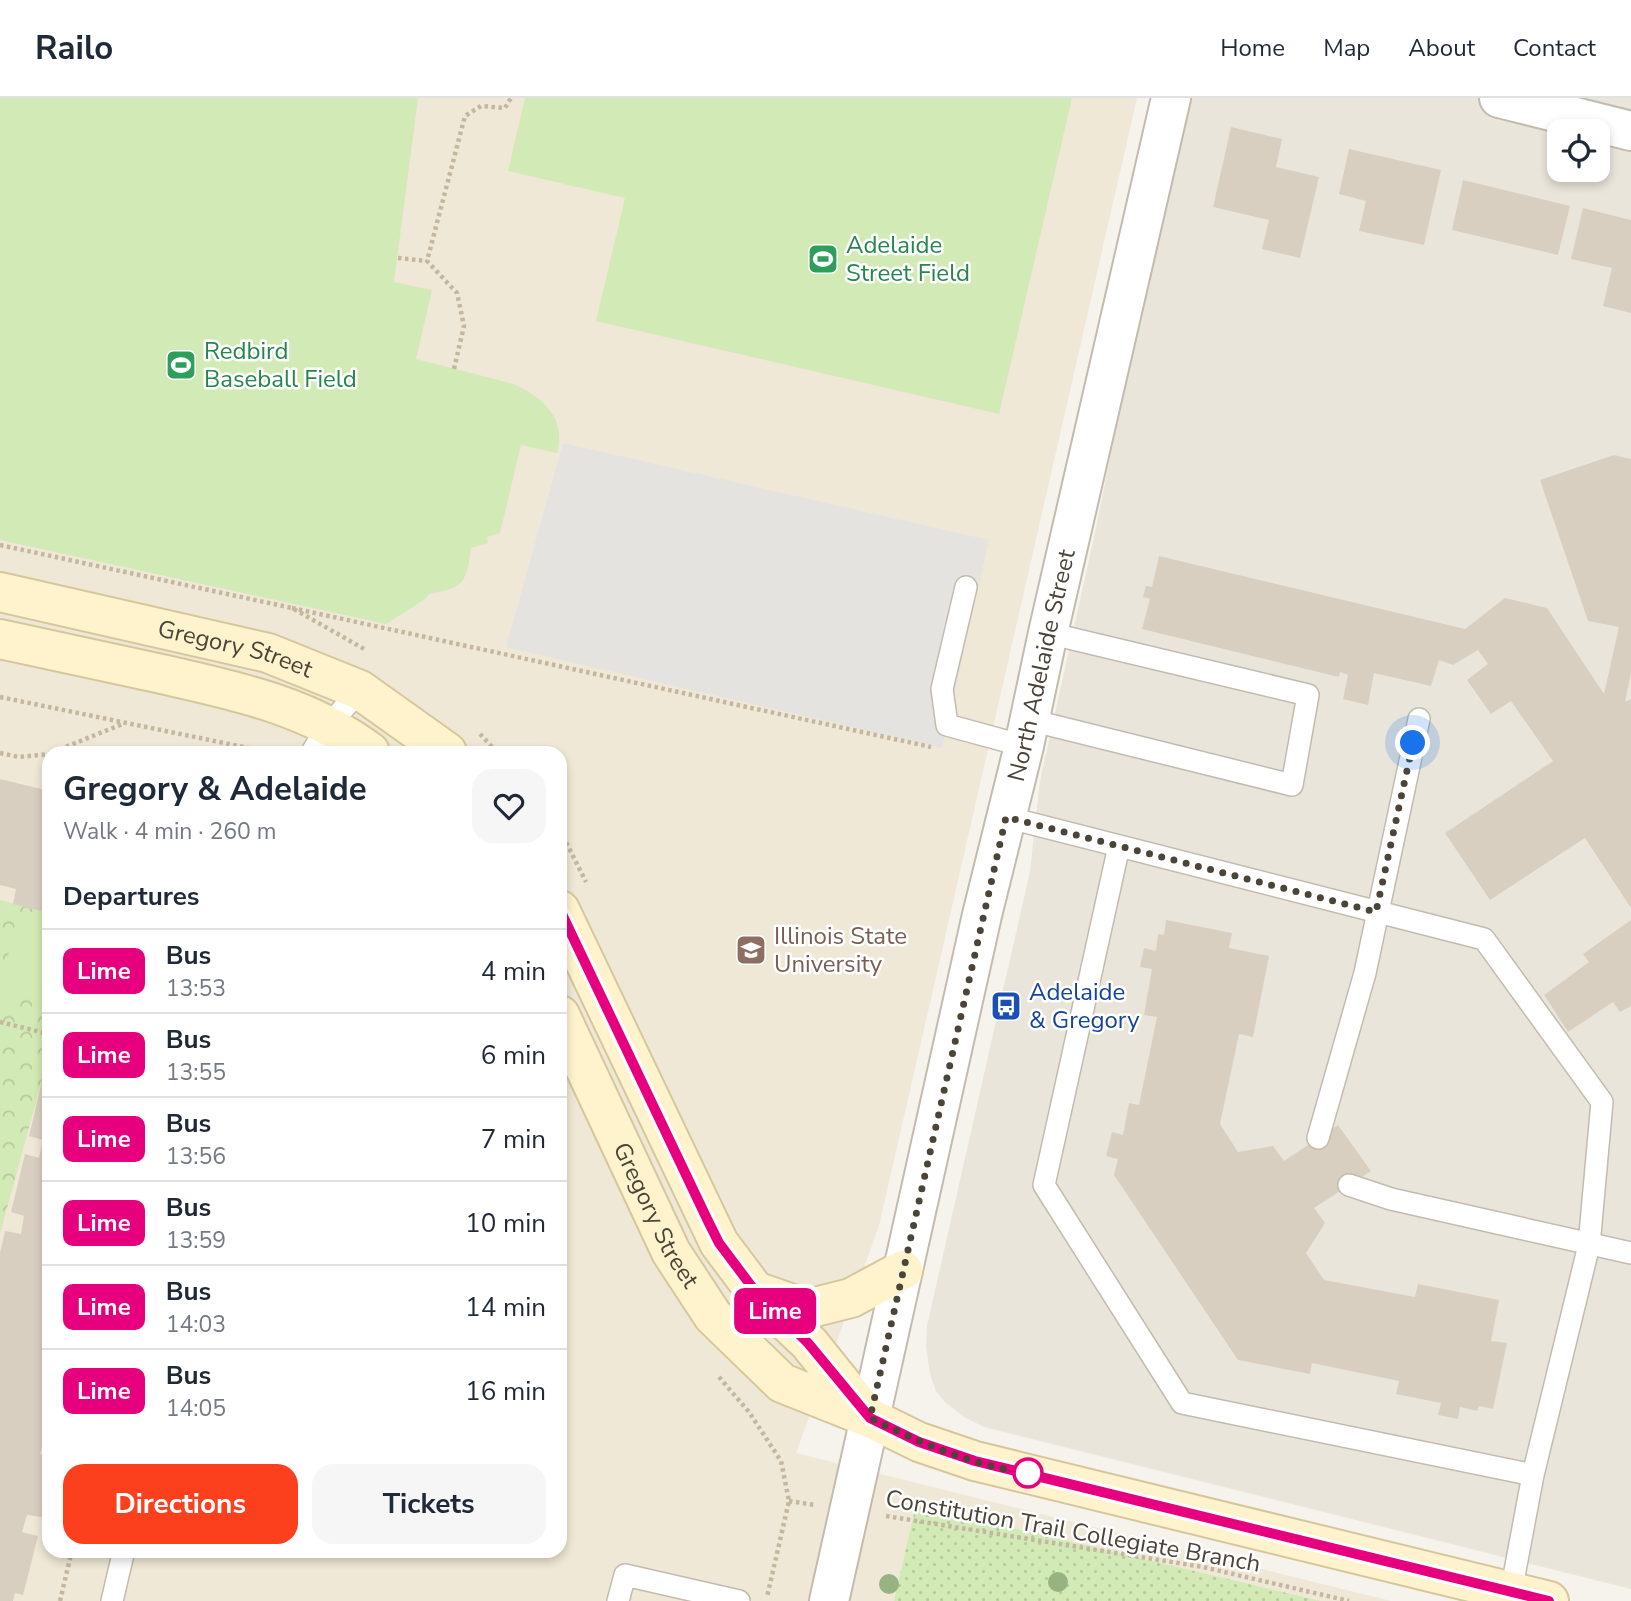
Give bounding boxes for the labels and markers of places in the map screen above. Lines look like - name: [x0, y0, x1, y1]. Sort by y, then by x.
- place label: Adelaide Street Field: [846, 229, 970, 289]
- sports icon: Adelaide Street Field: [806, 242, 840, 276]
- place label: Redbird Baseball Field: [204, 335, 357, 395]
- sports icon: Redbird Baseball Field: [164, 348, 198, 382]
- place label: Illinois State University: [774, 920, 907, 980]
- school or university icon: Illinois State University: [734, 933, 768, 967]
- place label: Adelaide & Gregory: [1029, 976, 1140, 1036]
- bus stop icon: Adelaide & Gregory: [989, 989, 1023, 1023]
- unlabelled marker: [1013, 1458, 1043, 1488]

